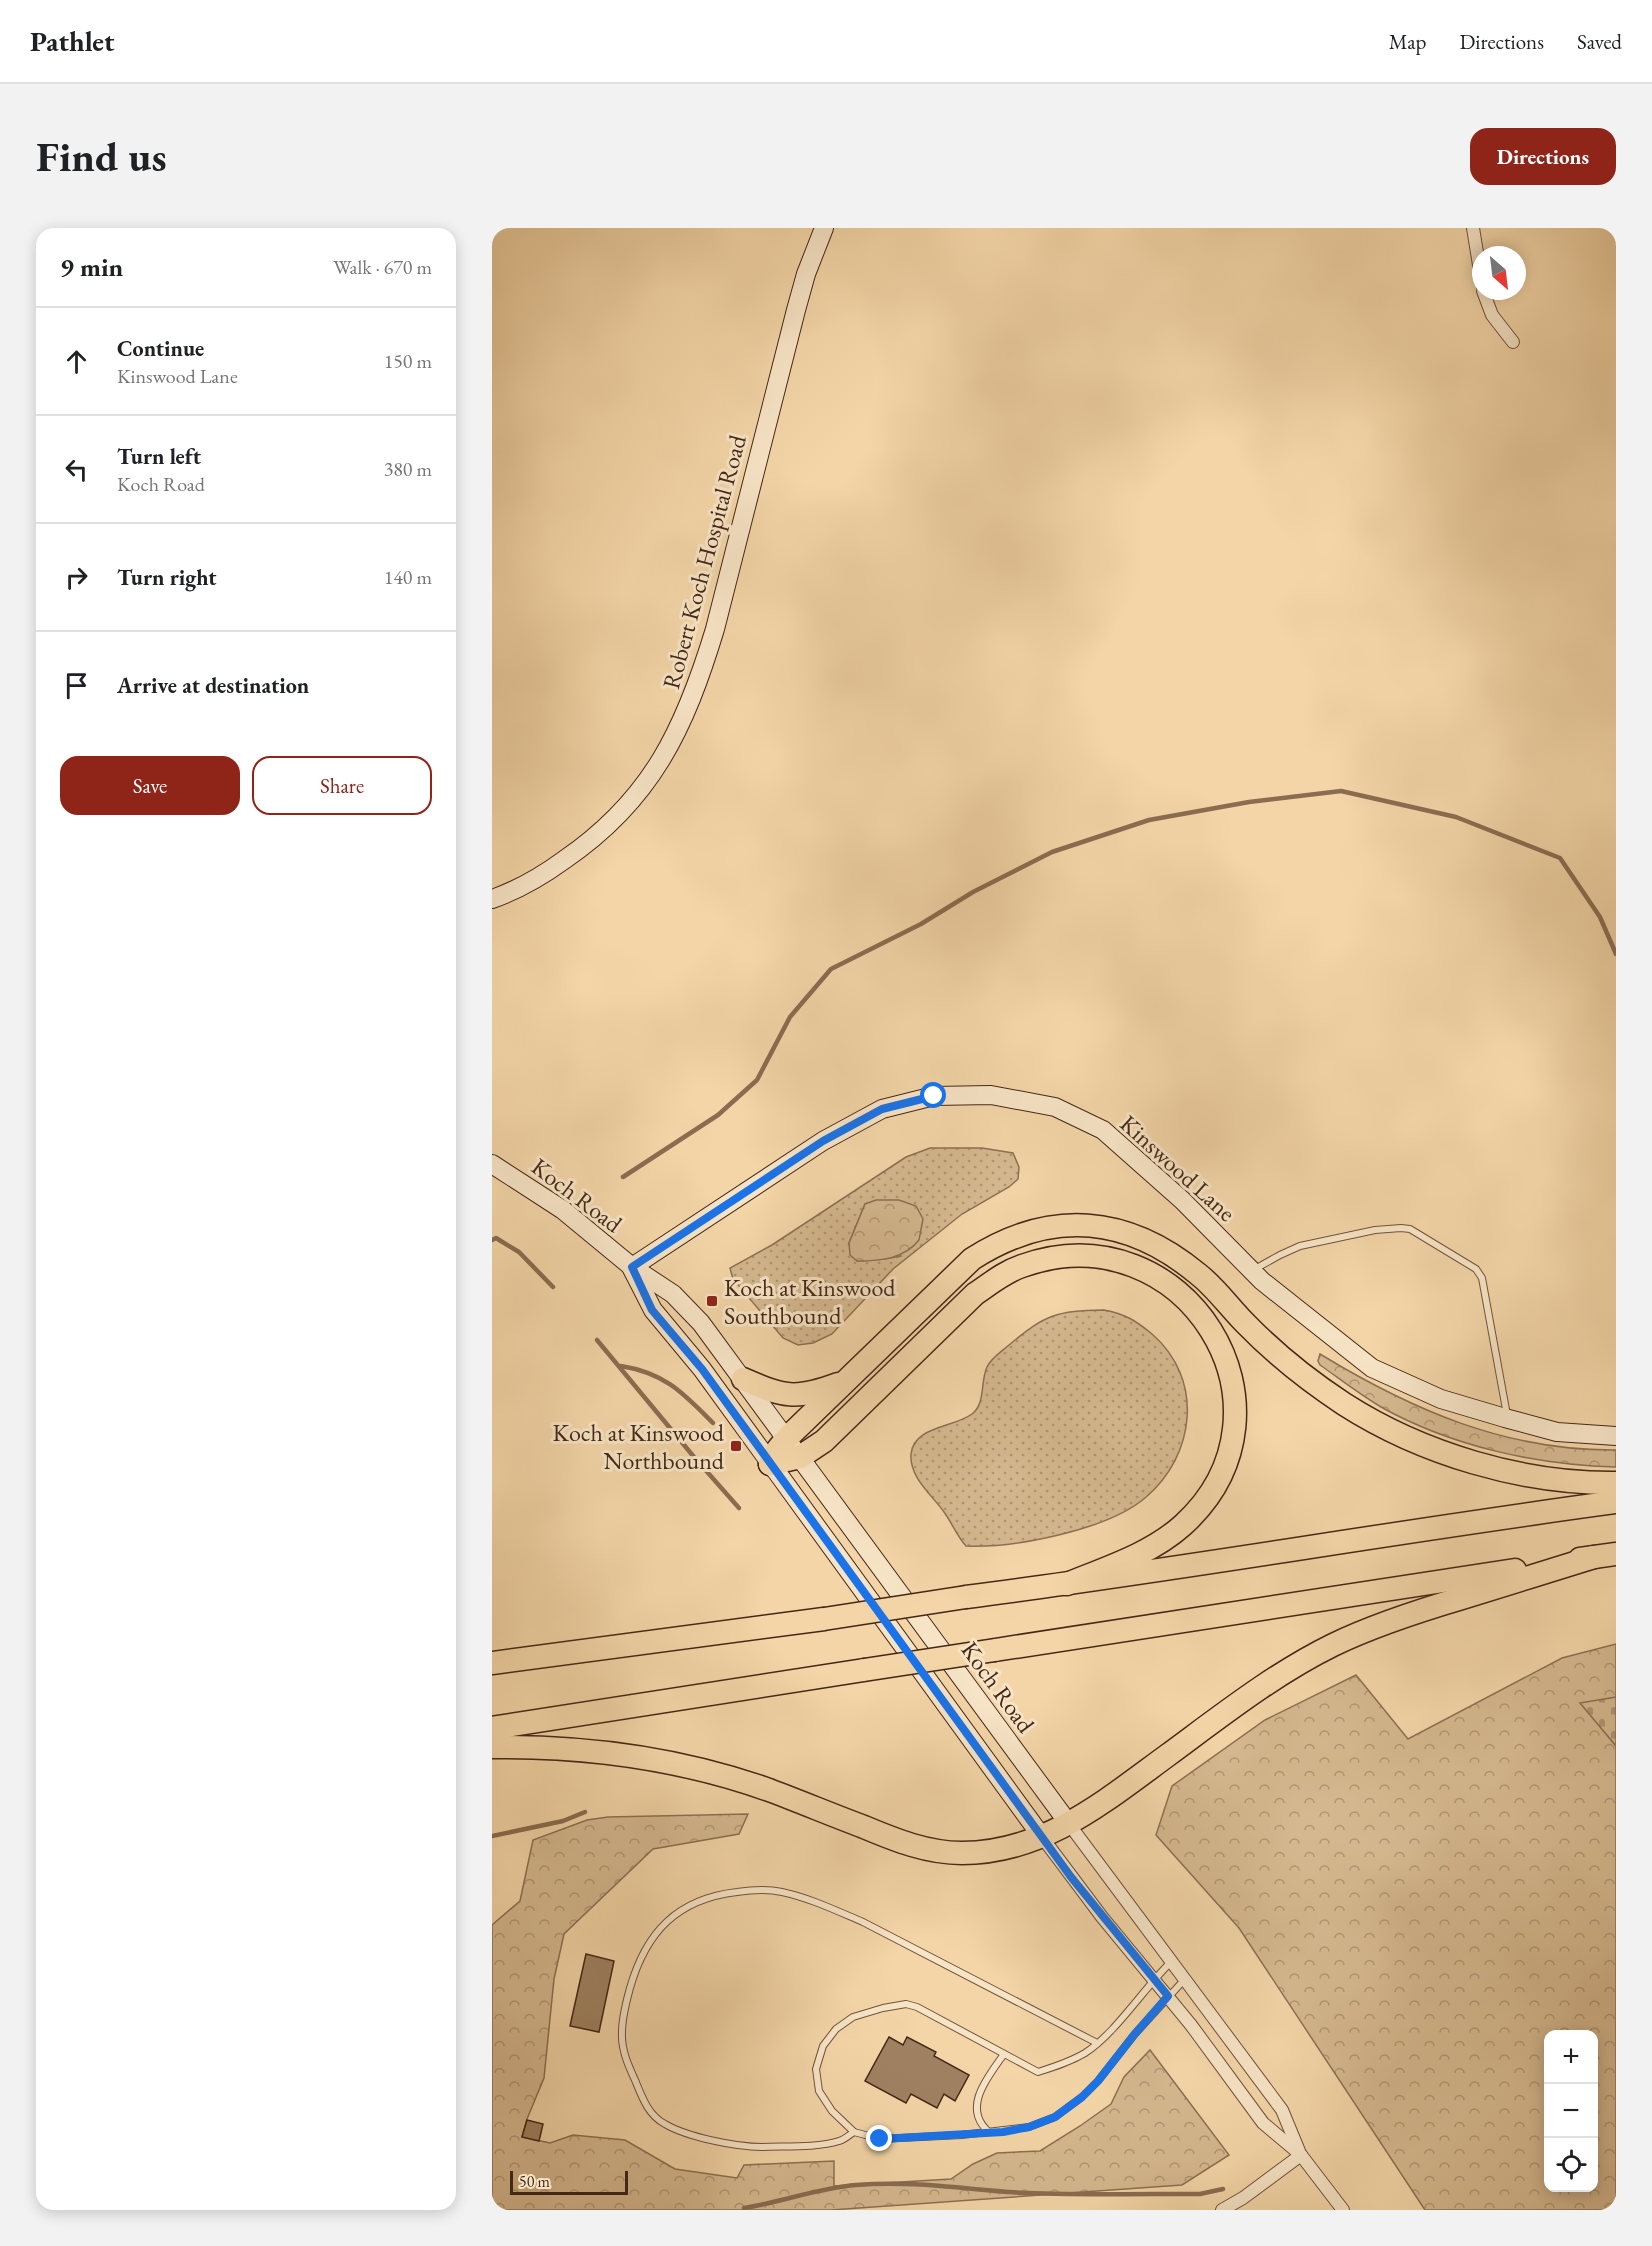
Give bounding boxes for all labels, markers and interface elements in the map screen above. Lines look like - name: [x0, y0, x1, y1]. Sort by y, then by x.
- text: Pathlet: [30, 23, 114, 59]
- text: Map: [1389, 28, 1426, 55]
- text: Directions: [1459, 28, 1544, 55]
- text: Saved: [1577, 28, 1622, 55]
- button: Directions: [1470, 128, 1616, 185]
- text: Find us: [36, 129, 167, 184]
- north arrow: [1472, 246, 1526, 300]
- text: 9 min: [60, 250, 123, 284]
- text: Walk · 670 m: [333, 254, 432, 280]
- text: Continue: [117, 334, 204, 363]
- icon: ahead: [60, 345, 93, 378]
- text: 150 m: [384, 348, 432, 374]
- text: Kinswood Lane: [117, 363, 238, 389]
- street label: Robert Koch Hospital Road: [655, 431, 753, 692]
- text: Turn left: [117, 442, 201, 471]
- icon: left: [60, 453, 93, 486]
- text: 380 m: [384, 456, 432, 482]
- text: Koch Road: [117, 471, 205, 497]
- icon: right: [60, 561, 93, 594]
- text: Turn right: [117, 563, 216, 592]
- text: 140 m: [384, 564, 432, 590]
- icon: arrive: [60, 669, 93, 702]
- text: Arrive at destination: [117, 671, 309, 700]
- button: Save: [60, 756, 240, 815]
- button: Share: [252, 756, 432, 815]
- route start: [920, 1082, 946, 1108]
- street label: Kinswood Lane: [1114, 1108, 1242, 1228]
- street label: Koch Road: [526, 1151, 629, 1240]
- place label: Koch at Kinswood Southbound: [724, 1272, 896, 1331]
- marker: Koch at Kinswood Southbound: [705, 1294, 719, 1308]
- place label: Koch at Kinswood Northbound: [553, 1417, 725, 1476]
- marker: Koch at Kinswood Northbound: [729, 1439, 743, 1453]
- street label: Koch Road: [954, 1635, 1042, 1739]
- map controls: [1544, 2030, 1598, 2192]
- button: +: [1544, 2030, 1598, 2084]
- button: −: [1544, 2084, 1598, 2138]
- route end: [866, 2125, 892, 2151]
- button: locate: [1544, 2138, 1598, 2192]
- scale bar: [510, 2168, 628, 2196]
- text: 50 m: [519, 2171, 550, 2192]

